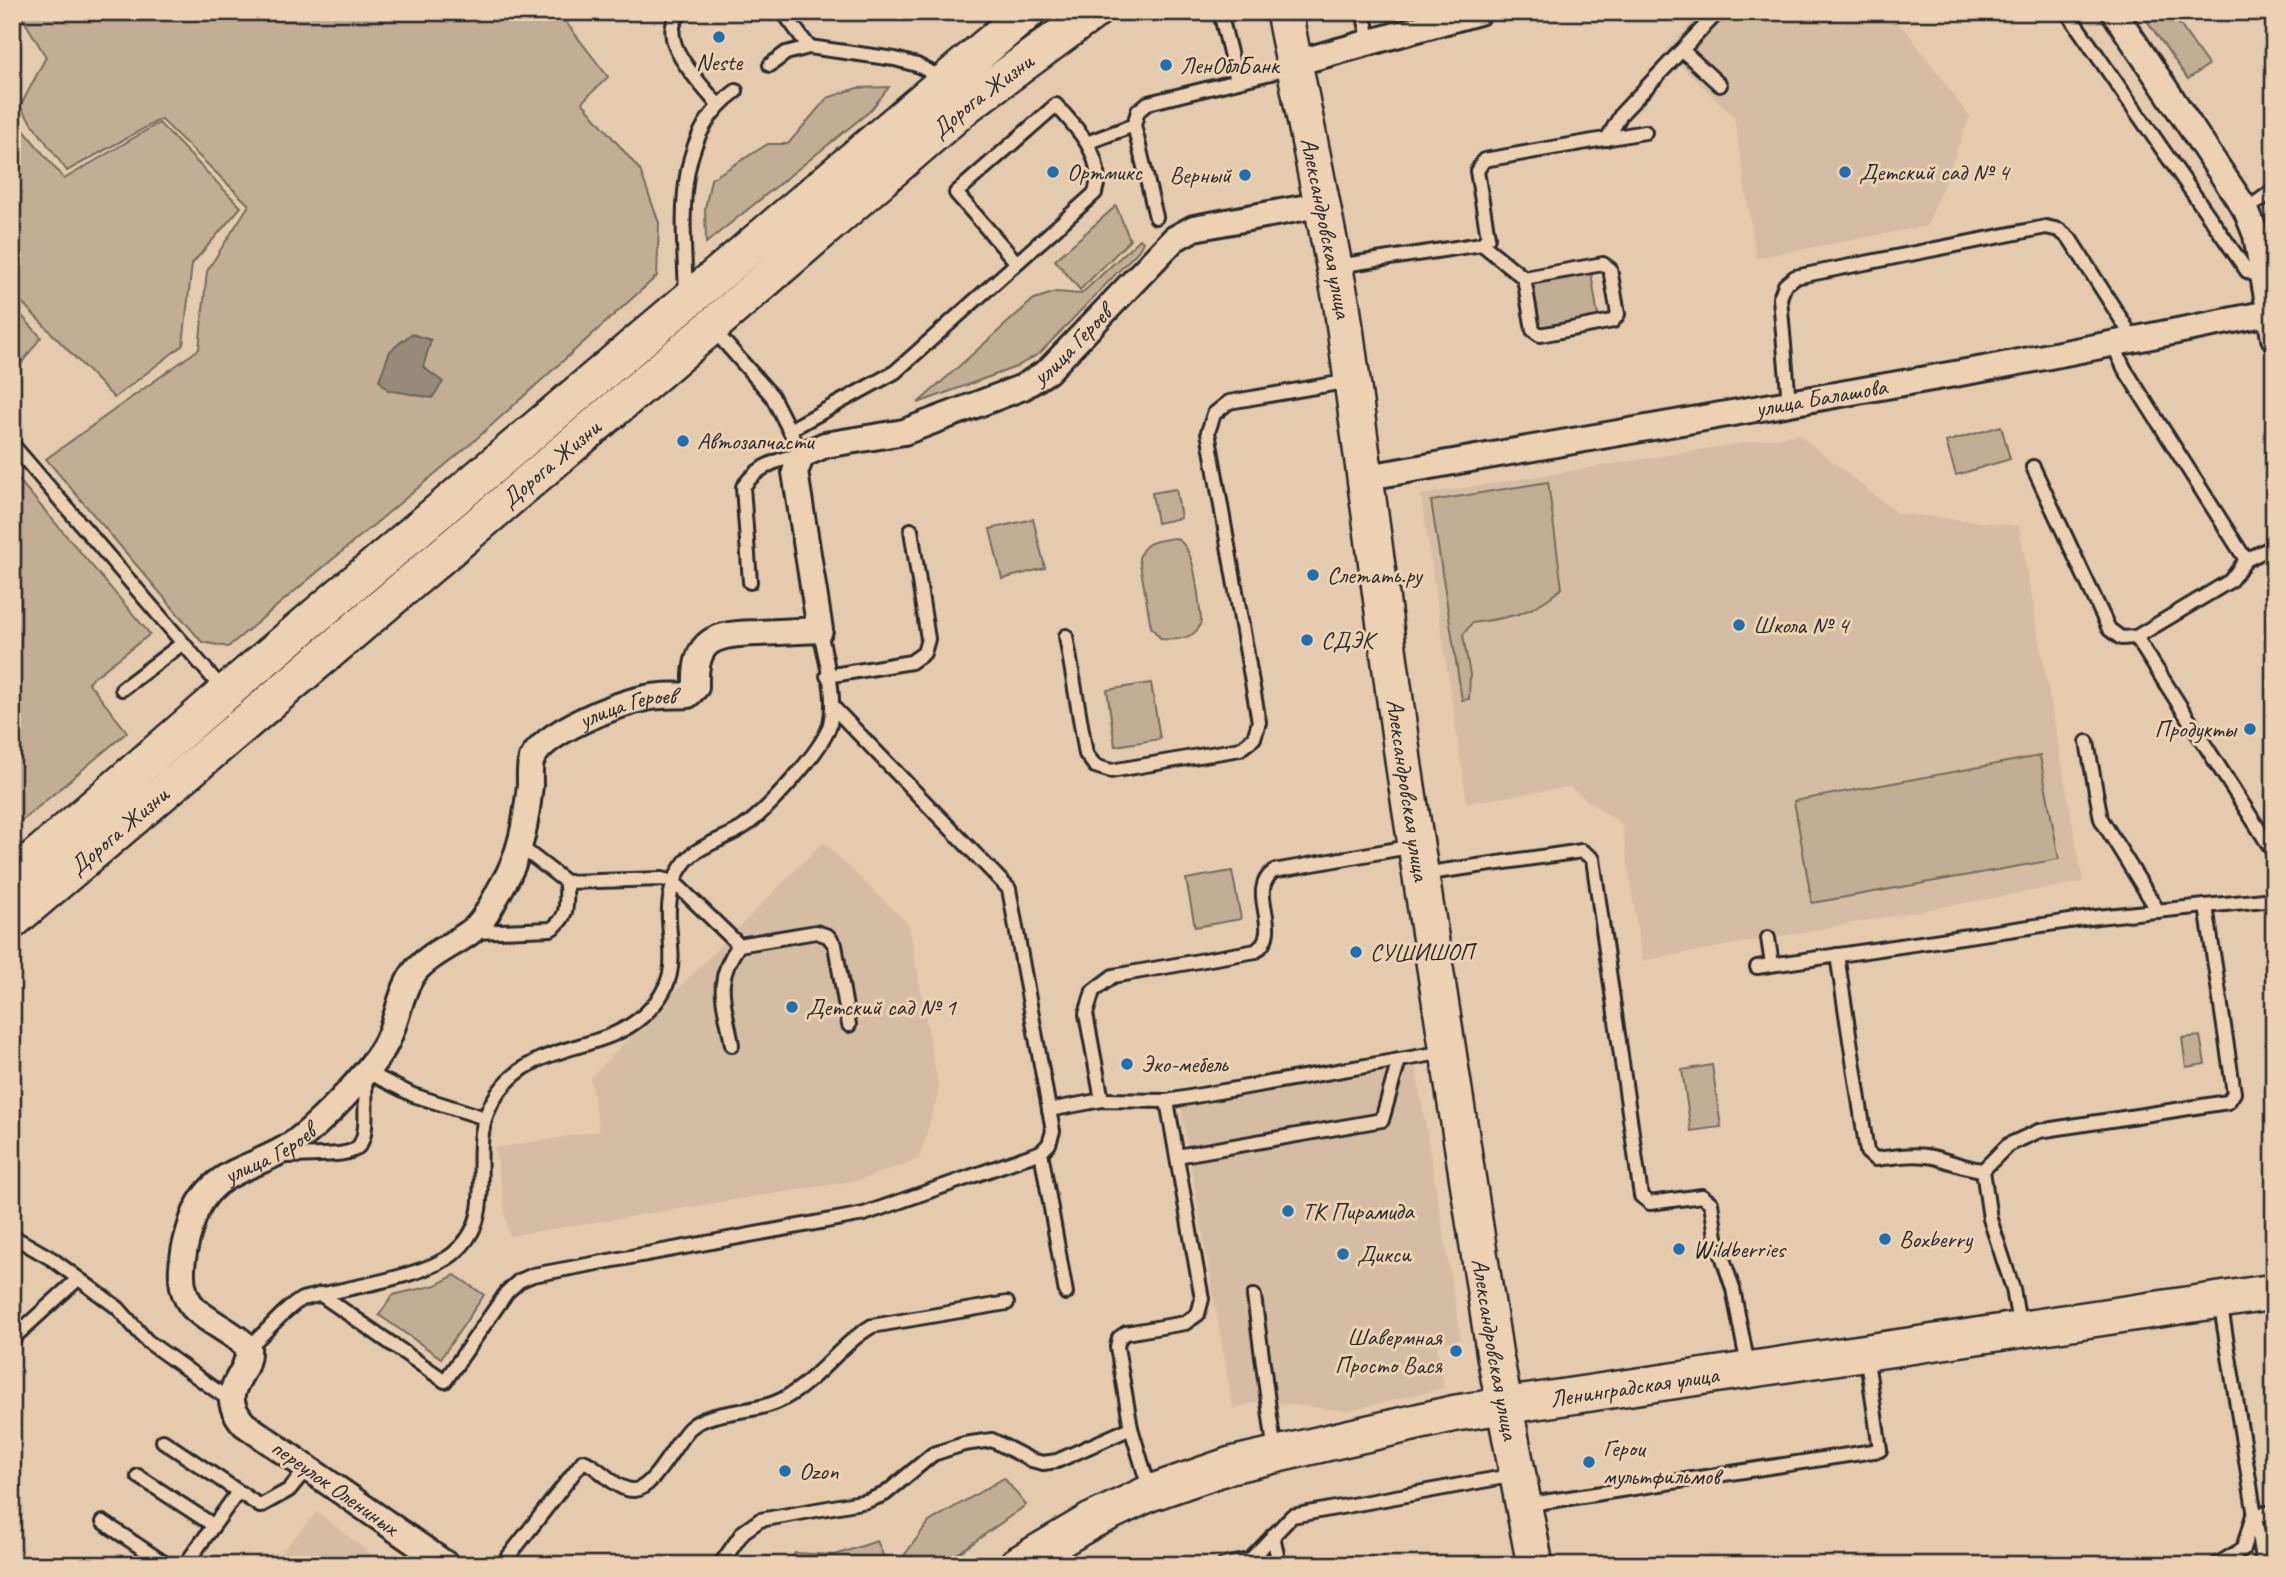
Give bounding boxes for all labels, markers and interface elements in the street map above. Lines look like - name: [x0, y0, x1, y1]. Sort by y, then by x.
- marker: Neste: [711, 29, 727, 45]
- street label: Дорога Жизни: [925, 45, 1040, 145]
- place label: Neste: [696, 47, 744, 77]
- place label: ЛенОблБанк: [1180, 50, 1281, 80]
- marker: ЛенОблБанк: [1158, 57, 1174, 73]
- street label: Александровская улица: [1294, 135, 1359, 321]
- place label: Ортмикс: [1067, 157, 1143, 187]
- place label: Детский сад № 4: [1859, 157, 2011, 187]
- place label: Верный: [1170, 160, 1233, 190]
- marker: Ортмикс: [1045, 164, 1061, 180]
- marker: Детский сад № 4: [1837, 164, 1853, 180]
- marker: Верный: [1237, 167, 1253, 183]
- street label: улица Героев: [1026, 295, 1122, 393]
- street label: улица Балашова: [1751, 371, 1891, 424]
- street label: Дорога Жизни: [495, 411, 608, 514]
- place label: Автозапчасти: [697, 426, 816, 456]
- marker: Автозапчасти: [675, 433, 691, 449]
- place label: Слетать.ру: [1327, 560, 1424, 590]
- marker: Слетать.ру: [1305, 567, 1321, 583]
- place label: Школа № 4: [1753, 610, 1850, 640]
- marker: Школа № 4: [1731, 617, 1747, 633]
- place label: СДЭК: [1321, 625, 1379, 655]
- marker: СДЭК: [1299, 632, 1315, 648]
- street label: улица Героев: [572, 680, 682, 736]
- street label: Александровская улица: [1380, 697, 1437, 884]
- place label: Продукты: [2154, 714, 2238, 744]
- marker: Продукты: [2242, 721, 2258, 737]
- street label: Дорога Жизни: [63, 779, 176, 881]
- place label: СУШИШОП: [1370, 937, 1478, 967]
- marker: СУШИШОП: [1348, 944, 1364, 960]
- place label: Детский сад № 1: [806, 992, 957, 1022]
- marker: Детский сад № 1: [784, 999, 800, 1015]
- place label: Эко-мебель: [1141, 1049, 1229, 1079]
- marker: Эко-мебель: [1119, 1056, 1135, 1072]
- street label: улица Героев: [216, 1113, 326, 1191]
- place label: ТК Пирамида: [1302, 1196, 1415, 1226]
- marker: ТК Пирамида: [1280, 1203, 1296, 1219]
- place label: Boxberry: [1899, 1224, 1974, 1254]
- marker: Boxberry: [1877, 1231, 1893, 1247]
- place label: Wildberries: [1693, 1234, 1787, 1264]
- place label: Дикси: [1357, 1239, 1412, 1269]
- marker: Wildberries: [1671, 1241, 1687, 1257]
- marker: Дикси: [1335, 1246, 1351, 1262]
- street label: Александровская улица: [1465, 1256, 1526, 1444]
- place label: Шавермная Просто Вася: [1335, 1322, 1443, 1380]
- marker: Шавермная Просто Вася: [1448, 1343, 1464, 1359]
- street label: Ленинградская улица: [1548, 1359, 1722, 1414]
- street label: переулок Олениных: [266, 1432, 406, 1543]
- place label: Герои мультфильмов: [1603, 1433, 1724, 1491]
- marker: Герои мультфильмов: [1581, 1454, 1597, 1470]
- place label: Ozon: [799, 1456, 839, 1486]
- marker: Ozon: [777, 1463, 793, 1479]

